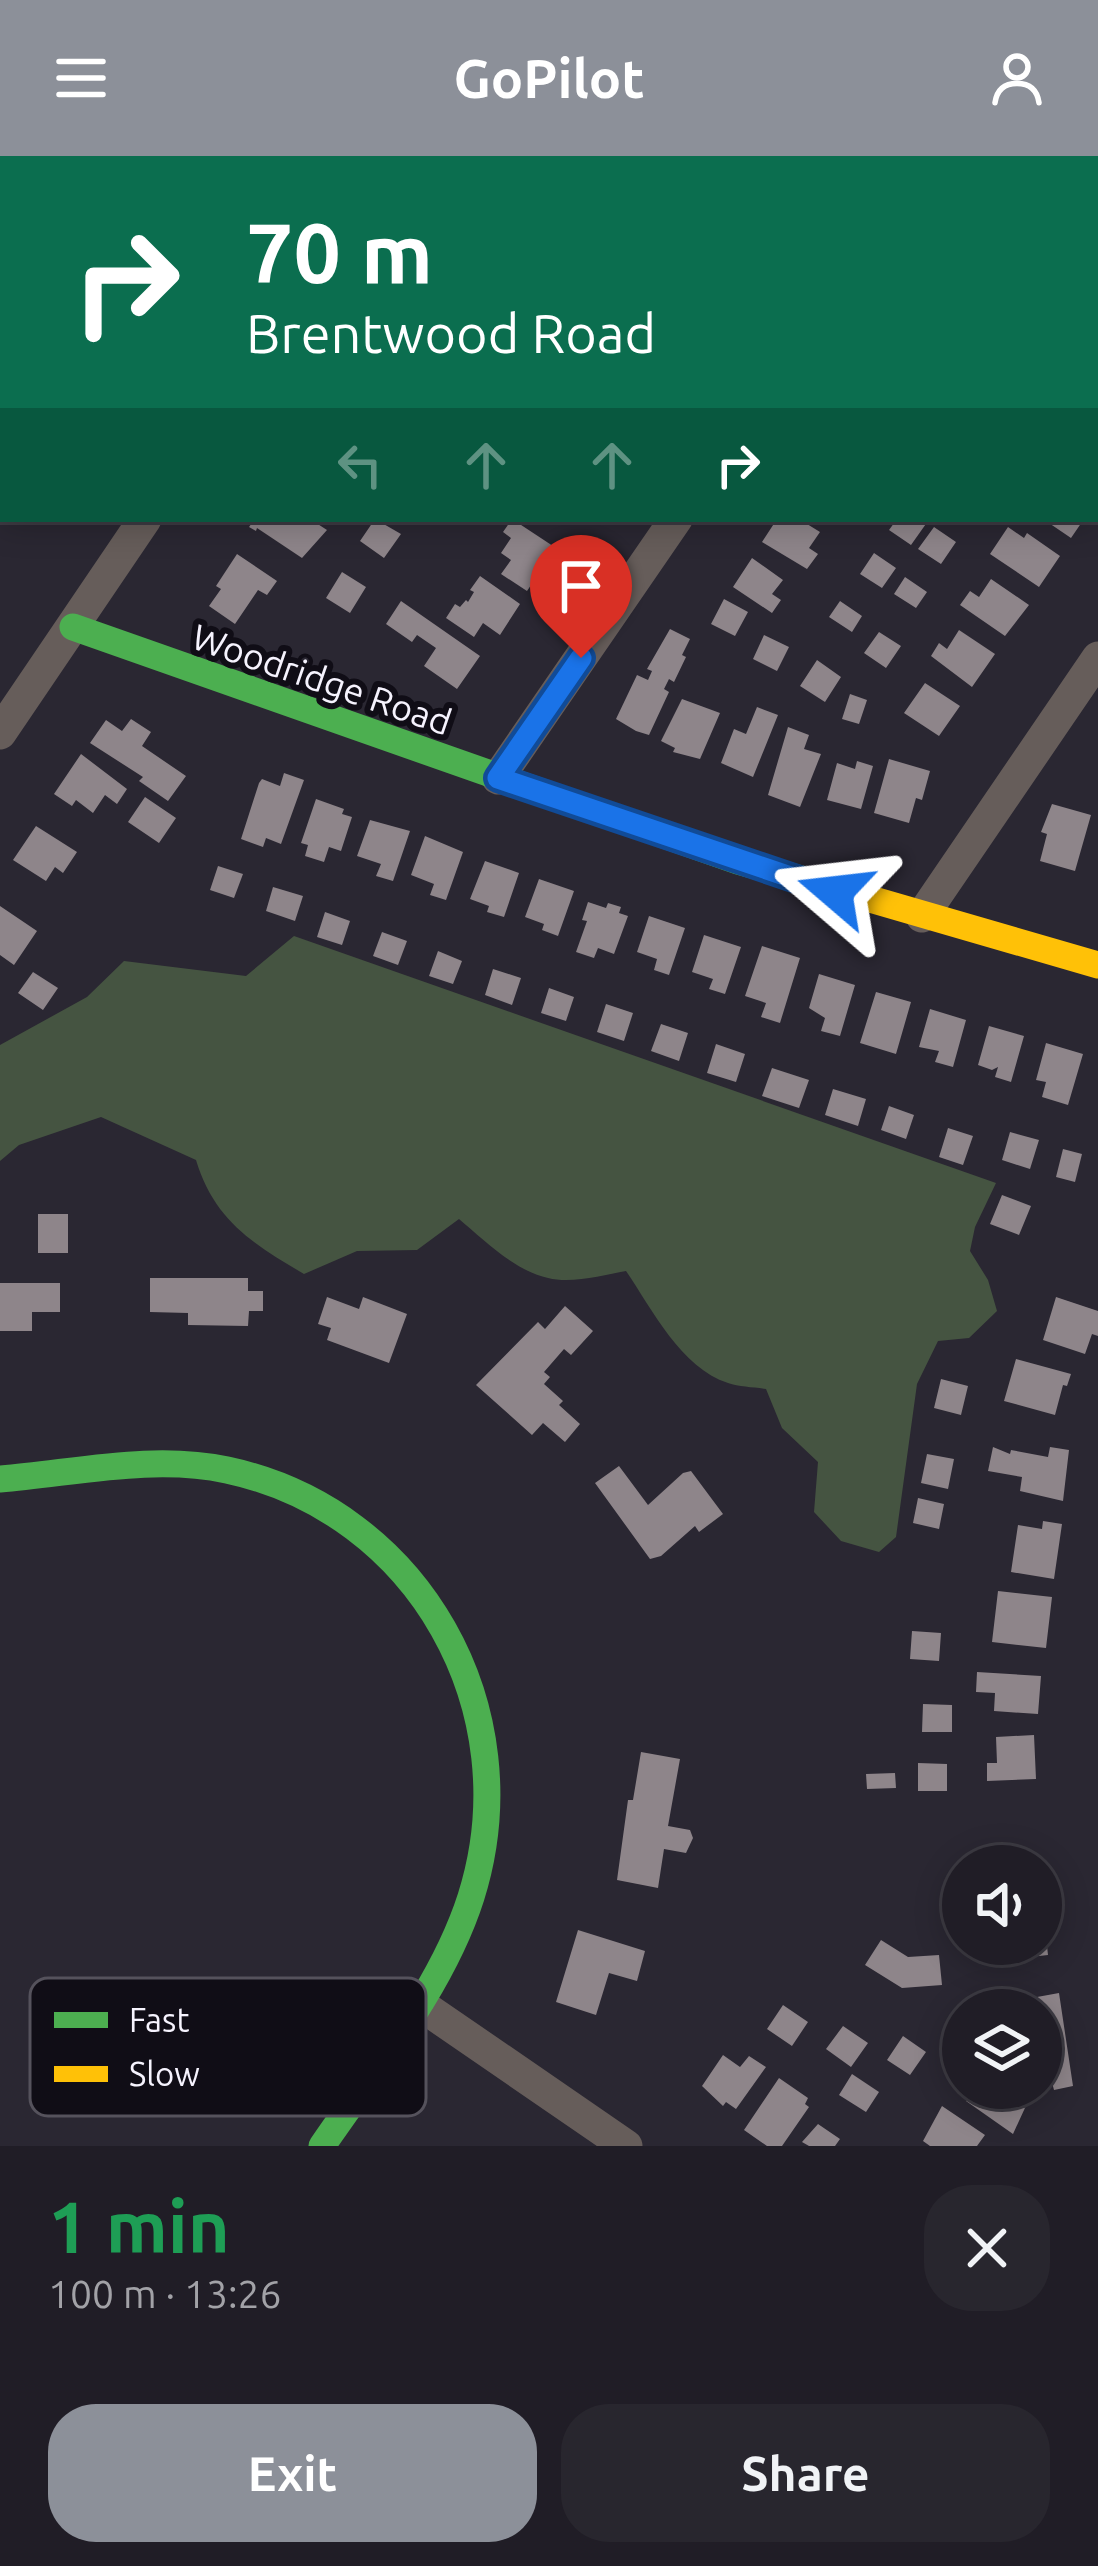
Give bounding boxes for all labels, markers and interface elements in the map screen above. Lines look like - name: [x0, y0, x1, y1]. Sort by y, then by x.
- icon: menu: [48, 45, 114, 111]
- icon: person: [984, 45, 1050, 111]
- text: GoPilot: [453, 48, 645, 108]
- icon: right: [48, 204, 204, 360]
- text: 70 m: [246, 205, 433, 299]
- text: Brentwood Road: [246, 303, 656, 363]
- icon: left: [327, 432, 393, 498]
- icon: ahead: [453, 432, 519, 498]
- icon: ahead: [579, 432, 645, 498]
- icon: right: [705, 432, 771, 498]
- pin: [530, 535, 632, 658]
- icon: arrive: [548, 553, 614, 619]
- street label: Woodridge Road: [187, 615, 457, 743]
- position arrow: [772, 829, 898, 955]
- map controls: [942, 1845, 1062, 2109]
- button: sound: [942, 1845, 1062, 1965]
- legend: [30, 1978, 426, 2116]
- button: layers: [942, 1989, 1062, 2109]
- text: Fast: [129, 2001, 189, 2038]
- text: Slow: [129, 2055, 200, 2092]
- button: close: [924, 2185, 1050, 2311]
- text: 1 min: [48, 2186, 230, 2267]
- text: 100 m · 13:26: [48, 2272, 282, 2315]
- button: Exit: [48, 2404, 537, 2542]
- button: Share: [561, 2404, 1050, 2542]

